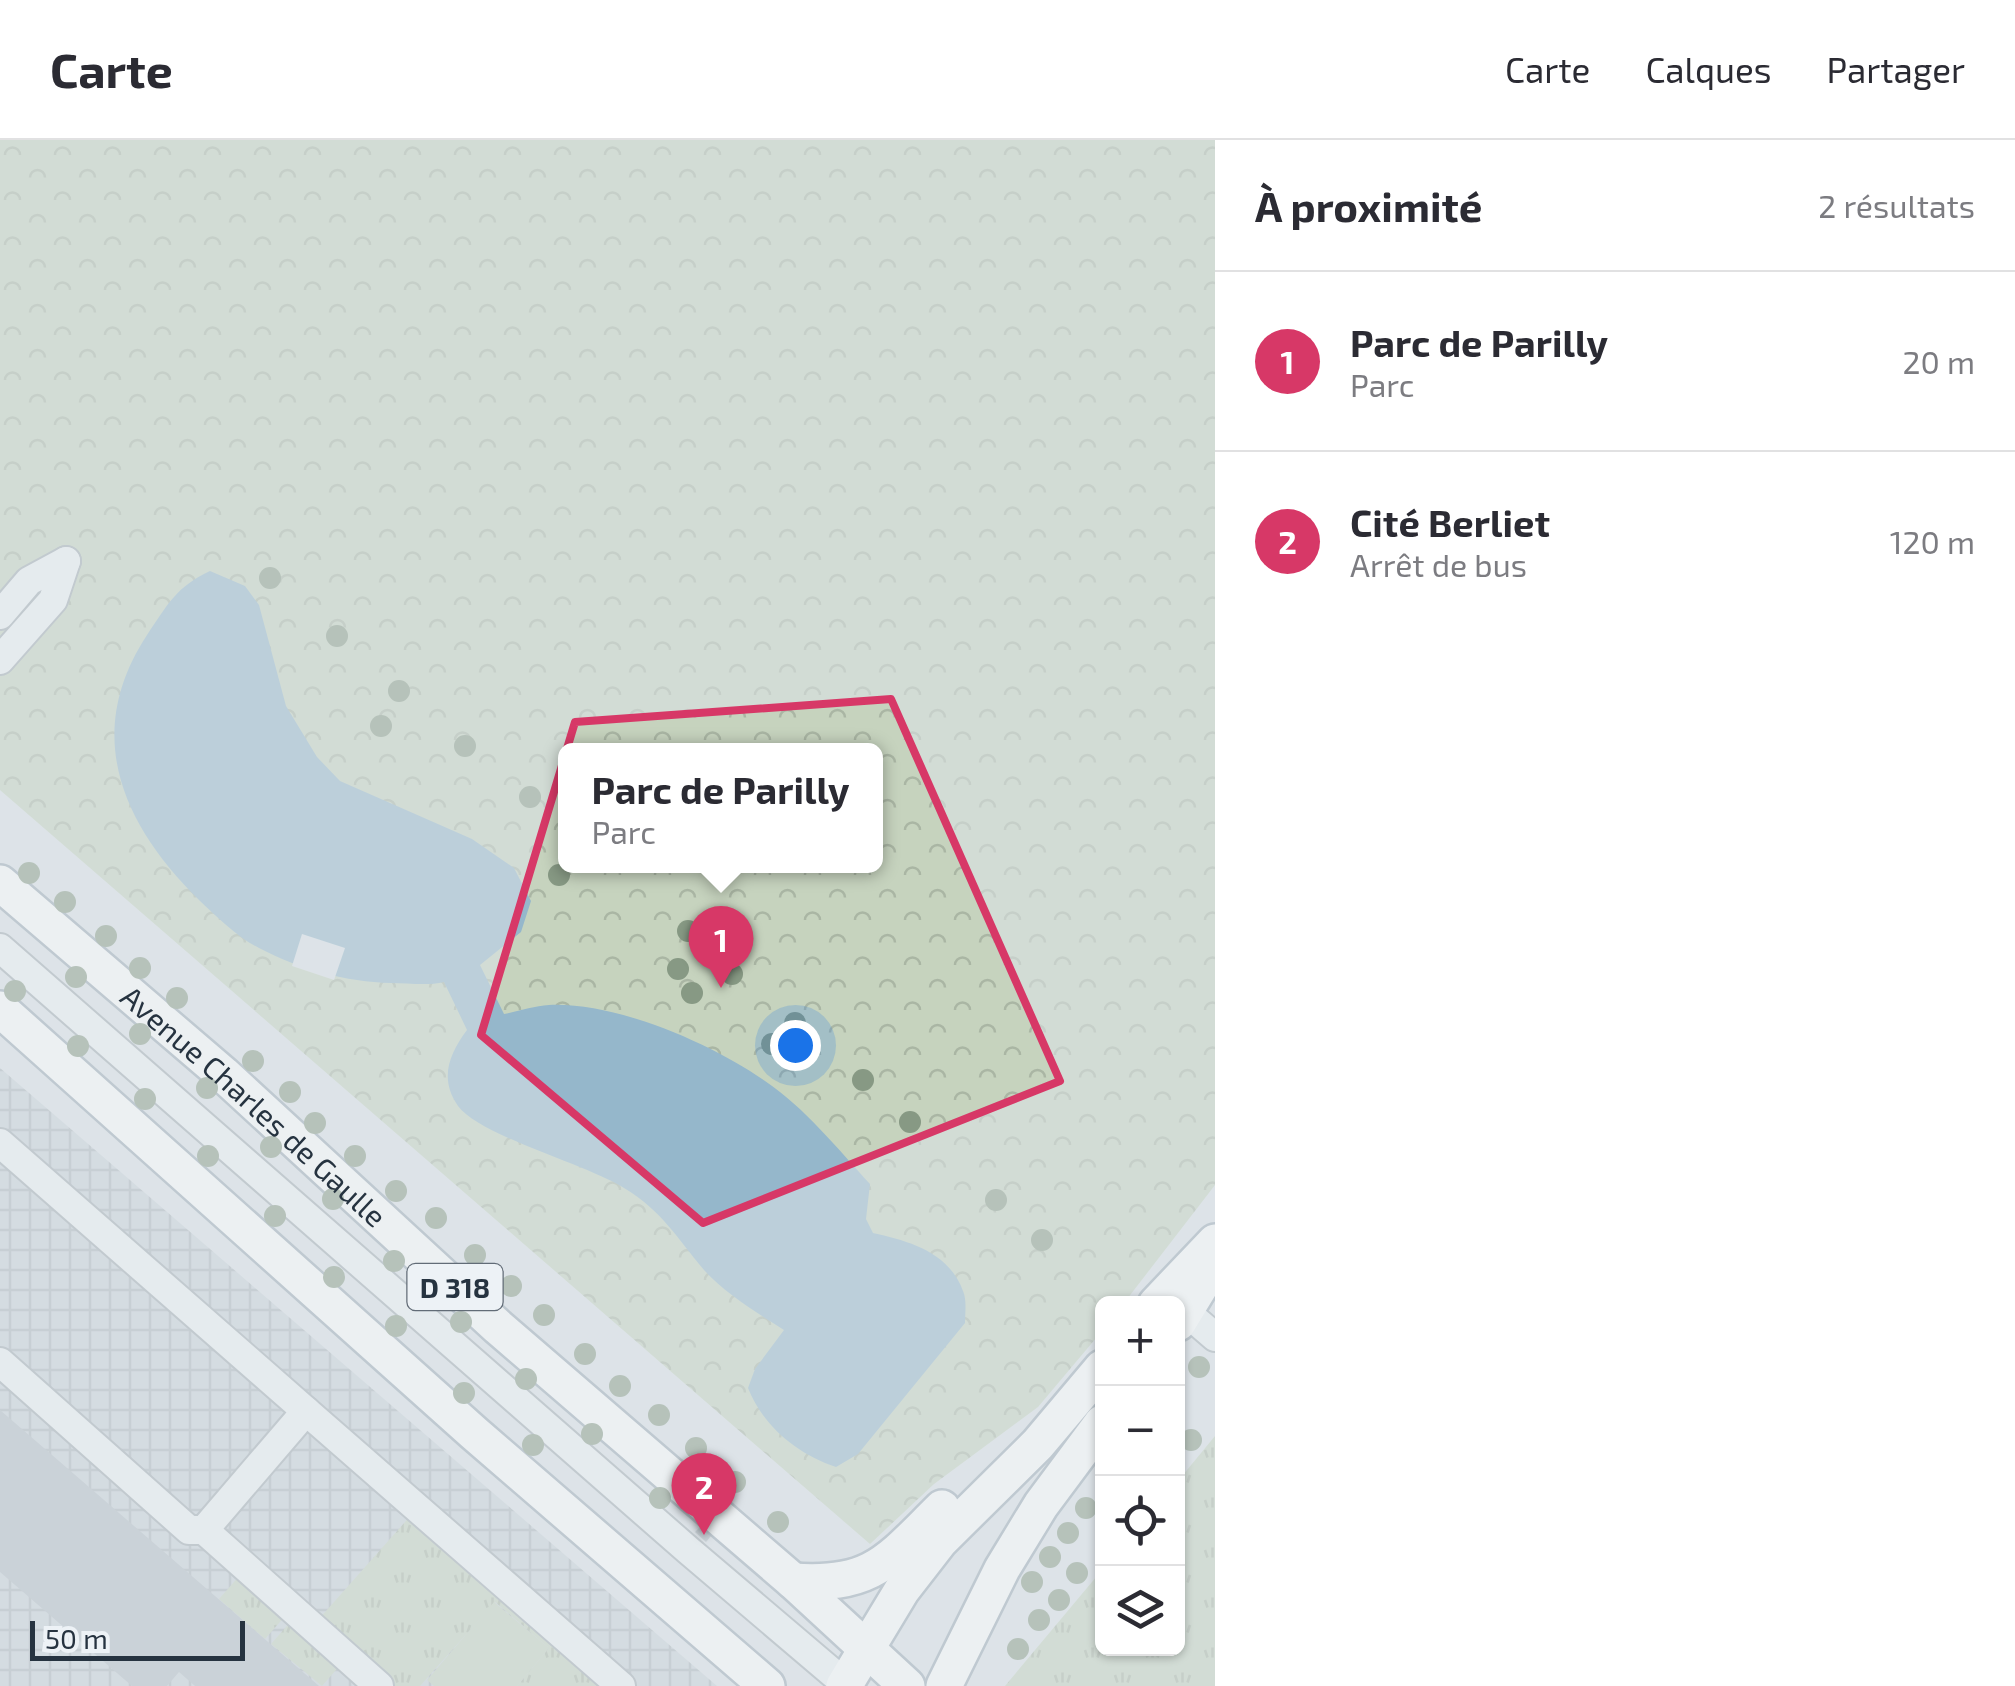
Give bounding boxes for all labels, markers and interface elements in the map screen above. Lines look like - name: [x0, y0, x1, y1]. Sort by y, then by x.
- text: Carte: [50, 40, 173, 98]
- text: Carte: [1505, 48, 1590, 90]
- text: Calques: [1645, 48, 1771, 90]
- text: Partager: [1826, 48, 1965, 90]
- text: À proximité: [1255, 180, 1482, 230]
- text: 2 résultats: [1818, 186, 1975, 224]
- text: Parc de Parilly: [1350, 319, 1608, 365]
- text: 1: [1281, 342, 1294, 380]
- text: 20 m: [1903, 342, 1975, 380]
- text: Parc: [1350, 365, 1414, 403]
- text: Cité Berliet: [1350, 499, 1550, 545]
- text: 2: [1278, 522, 1297, 560]
- text: 120 m: [1890, 522, 1975, 560]
- text: Arrêt de bus: [1350, 545, 1527, 583]
- popup: [558, 743, 883, 873]
- text: Parc de Parilly: [592, 766, 849, 812]
- text: Parc: [592, 812, 656, 850]
- pin: 1: [688, 906, 754, 988]
- street label: Avenue Charles de Gaulle: [114, 977, 394, 1234]
- your location: [770, 1020, 821, 1071]
- road number: D 318: [408, 1264, 502, 1310]
- map controls: [1095, 1296, 1185, 1656]
- button: +: [1095, 1296, 1185, 1386]
- button: −: [1095, 1386, 1185, 1476]
- pin: 2: [672, 1452, 736, 1535]
- button: locate: [1095, 1476, 1185, 1566]
- button: layers: [1095, 1566, 1185, 1656]
- scale bar: [30, 1616, 245, 1660]
- text: 50 m: [45, 1621, 108, 1655]

